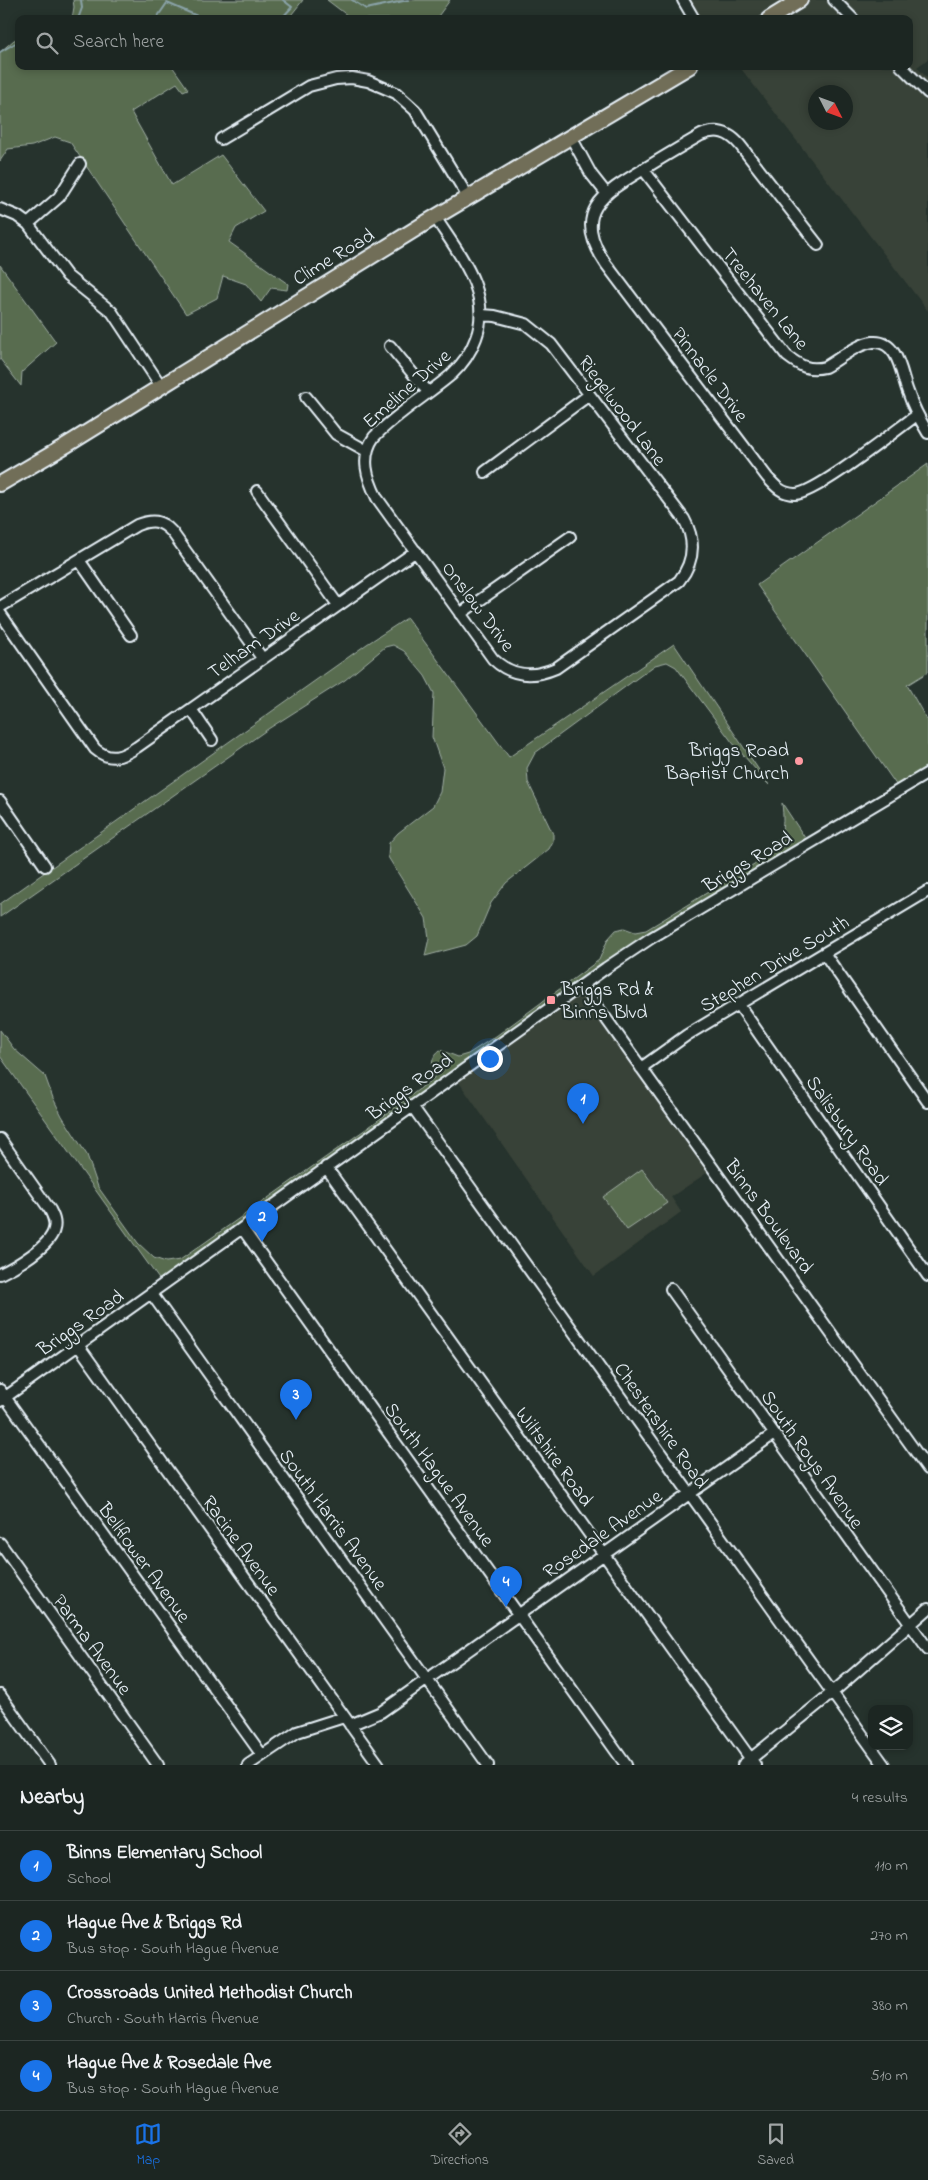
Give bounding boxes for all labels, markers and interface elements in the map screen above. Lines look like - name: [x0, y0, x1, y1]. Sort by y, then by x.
- search box: [15, 15, 913, 70]
- icon: search: [33, 29, 61, 57]
- text: Search here: [73, 29, 164, 56]
- north arrow: [808, 85, 853, 130]
- street label: Clime Road: [288, 222, 381, 294]
- street label: Treehaven Lane: [713, 242, 815, 357]
- street label: Pinnacle Drive: [664, 322, 754, 429]
- street label: Emeline Drive: [357, 343, 458, 437]
- street label: Riegelwood Lane: [569, 350, 672, 474]
- street label: Onslow Drive: [433, 556, 521, 659]
- street label: Telham Drive: [203, 603, 306, 687]
- place label: Briggs Road Baptist Church: [664, 737, 789, 789]
- marker: Briggs Road Baptist Church: [793, 755, 805, 767]
- street label: Briggs Road: [697, 825, 799, 903]
- street label: Stephen Drive South: [695, 909, 856, 1021]
- place label: Briggs Rd & Binns Blvd: [560, 976, 654, 1028]
- marker: Briggs Rd & Binns Blvd: [545, 994, 557, 1006]
- your location: [477, 1046, 503, 1072]
- street label: Briggs Road: [361, 1047, 460, 1131]
- street label: Salisbury Road: [797, 1070, 895, 1192]
- pin: 1: [567, 1083, 599, 1124]
- street label: Binns Boulevard: [716, 1153, 820, 1281]
- pin: 2: [246, 1201, 278, 1242]
- street label: Briggs Road: [31, 1284, 131, 1366]
- street label: Chestershire Road: [605, 1357, 714, 1496]
- pin: 3: [280, 1379, 312, 1420]
- street label: South Roys Avenue: [752, 1385, 870, 1536]
- street label: South Hague Avenue: [375, 1397, 500, 1554]
- street label: Wiltshire Road: [507, 1402, 599, 1513]
- street label: South Harris Avenue: [271, 1443, 393, 1597]
- street label: Rosedale Avenue: [538, 1483, 669, 1587]
- street label: Racine Avenue: [194, 1490, 286, 1603]
- street label: Bellflower Avenue: [89, 1496, 197, 1630]
- pin: 4: [490, 1566, 522, 1607]
- street label: Parma Avenue: [44, 1589, 138, 1702]
- map controls: [868, 1705, 913, 1750]
- button: layers: [868, 1705, 913, 1750]
- text: Nearby: [20, 1783, 84, 1813]
- text: 4 results: [852, 1786, 908, 1810]
- text: Binns Elementary School: [67, 1840, 262, 1867]
- text: 1: [33, 1854, 39, 1878]
- text: 110 m: [874, 1854, 908, 1878]
- text: School: [67, 1867, 111, 1891]
- text: Hague Ave & Briggs Rd: [67, 1910, 242, 1937]
- text: 2: [32, 1924, 40, 1948]
- text: 270 m: [870, 1924, 908, 1948]
- text: Bus stop · South Hague Avenue: [67, 1937, 279, 1961]
- text: Crossroads United Methodist Church: [67, 1980, 353, 2007]
- text: 3: [33, 1994, 39, 2018]
- text: 380 m: [872, 1994, 908, 2018]
- text: Church · South Harris Avenue: [67, 2007, 259, 2031]
- text: Hague Ave & Rosedale Ave: [67, 2050, 271, 2077]
- text: 4: [33, 2064, 39, 2088]
- text: 510 m: [870, 2064, 908, 2088]
- text: Bus stop · South Hague Avenue: [67, 2077, 279, 2101]
- tab: Map: [134, 2120, 162, 2171]
- tab: Directions: [431, 2120, 489, 2171]
- tab: Saved: [757, 2120, 794, 2171]

